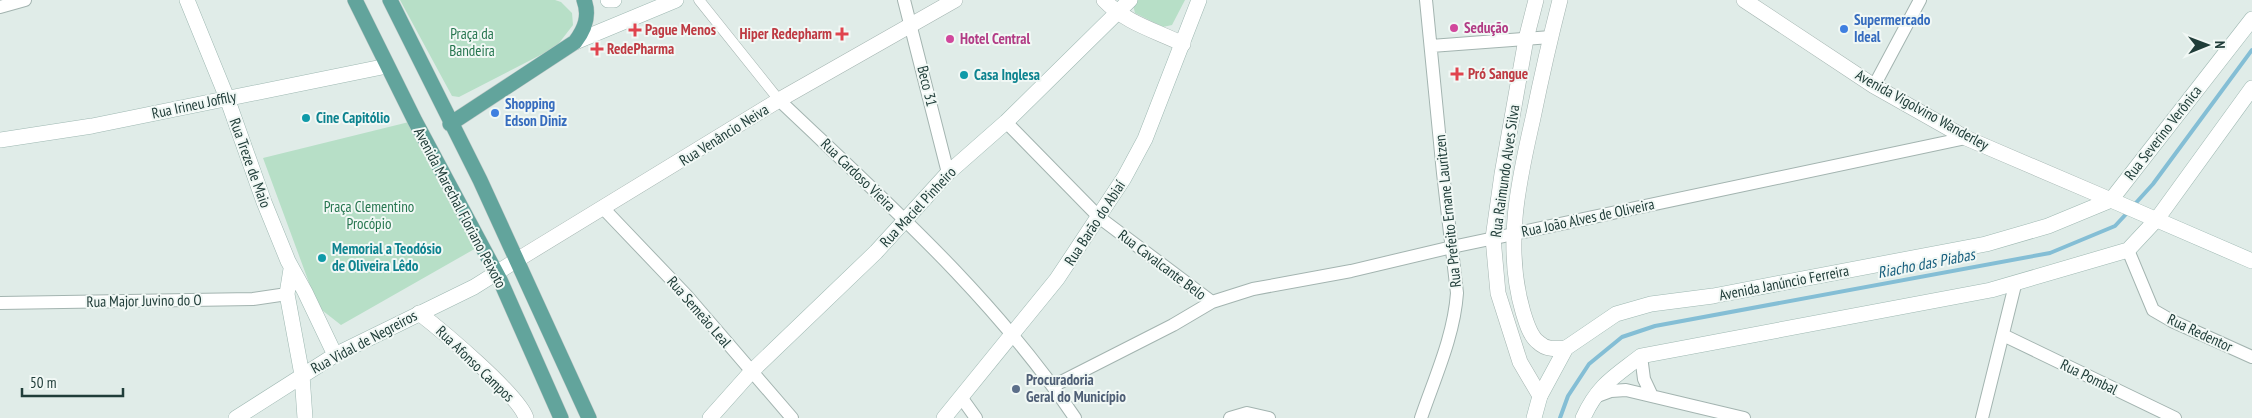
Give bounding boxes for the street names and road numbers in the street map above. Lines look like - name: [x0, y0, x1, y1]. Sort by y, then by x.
- street label: Beco 31: [913, 64, 942, 108]
- street label: Avenida Vigolvino Wanderley: [1852, 65, 1993, 154]
- street label: Rua Severino Verônica: [2120, 82, 2205, 184]
- street label: Rua Irineu Joffily: [150, 86, 238, 123]
- street label: Rua Venâncio Neiva: [676, 100, 772, 170]
- street label: Rua Raimundo Alves Silva: [1486, 103, 1523, 239]
- street label: Rua Treze de Maio: [225, 115, 275, 210]
- street label: Avenida Marechal Floriano Peixoto: [410, 124, 511, 291]
- street label: Rua Cardoso Vieira: [817, 134, 900, 215]
- street label: Rua Prefeito Ernane Lauritzen: [1430, 134, 1465, 288]
- street label: Rua Maciel Pinheiro: [876, 162, 960, 251]
- street label: Rua Barão do Abiaí: [1060, 176, 1130, 269]
- street label: Rua João Alves de Oliveira: [1520, 194, 1656, 241]
- street label: Rua Cavalcante Belo: [1114, 225, 1210, 304]
- street label: Avenida Janúncio Ferreira: [1717, 261, 1850, 304]
- street label: Rua Semeão Leal: [663, 272, 736, 352]
- street label: Rua Major Juvino do O: [86, 290, 202, 311]
- street label: Rua Vidal de Negreiros: [307, 306, 420, 378]
- street label: Rua Redentor: [2165, 309, 2237, 356]
- street label: Rua Afonso Campos: [432, 322, 519, 406]
- street label: Rua Pombal: [2057, 355, 2121, 399]

